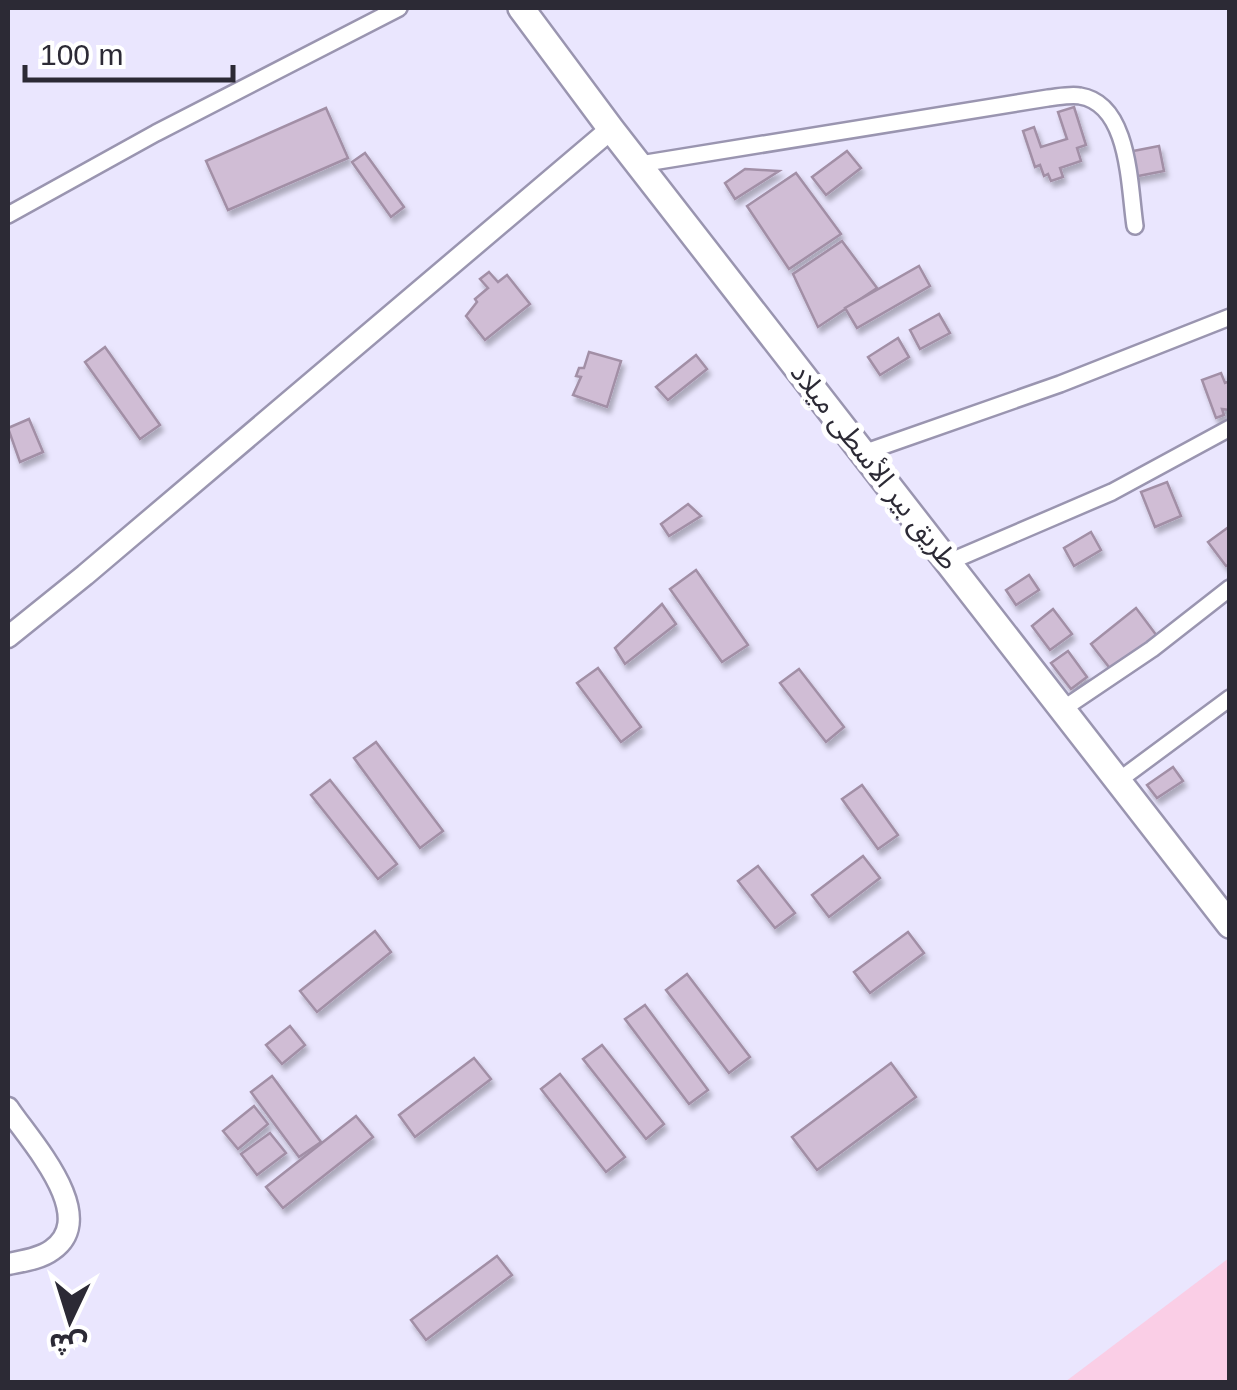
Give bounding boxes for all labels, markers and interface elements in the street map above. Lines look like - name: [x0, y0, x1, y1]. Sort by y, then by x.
- scale bar: [25, 20, 232, 82]
- text: 100 m: [40, 38, 123, 71]
- street label: طريق بير الأسطى ميلاد: [783, 357, 965, 577]
- north arrow: [20, 1270, 120, 1370]
- text: ش: [48, 1328, 89, 1361]

